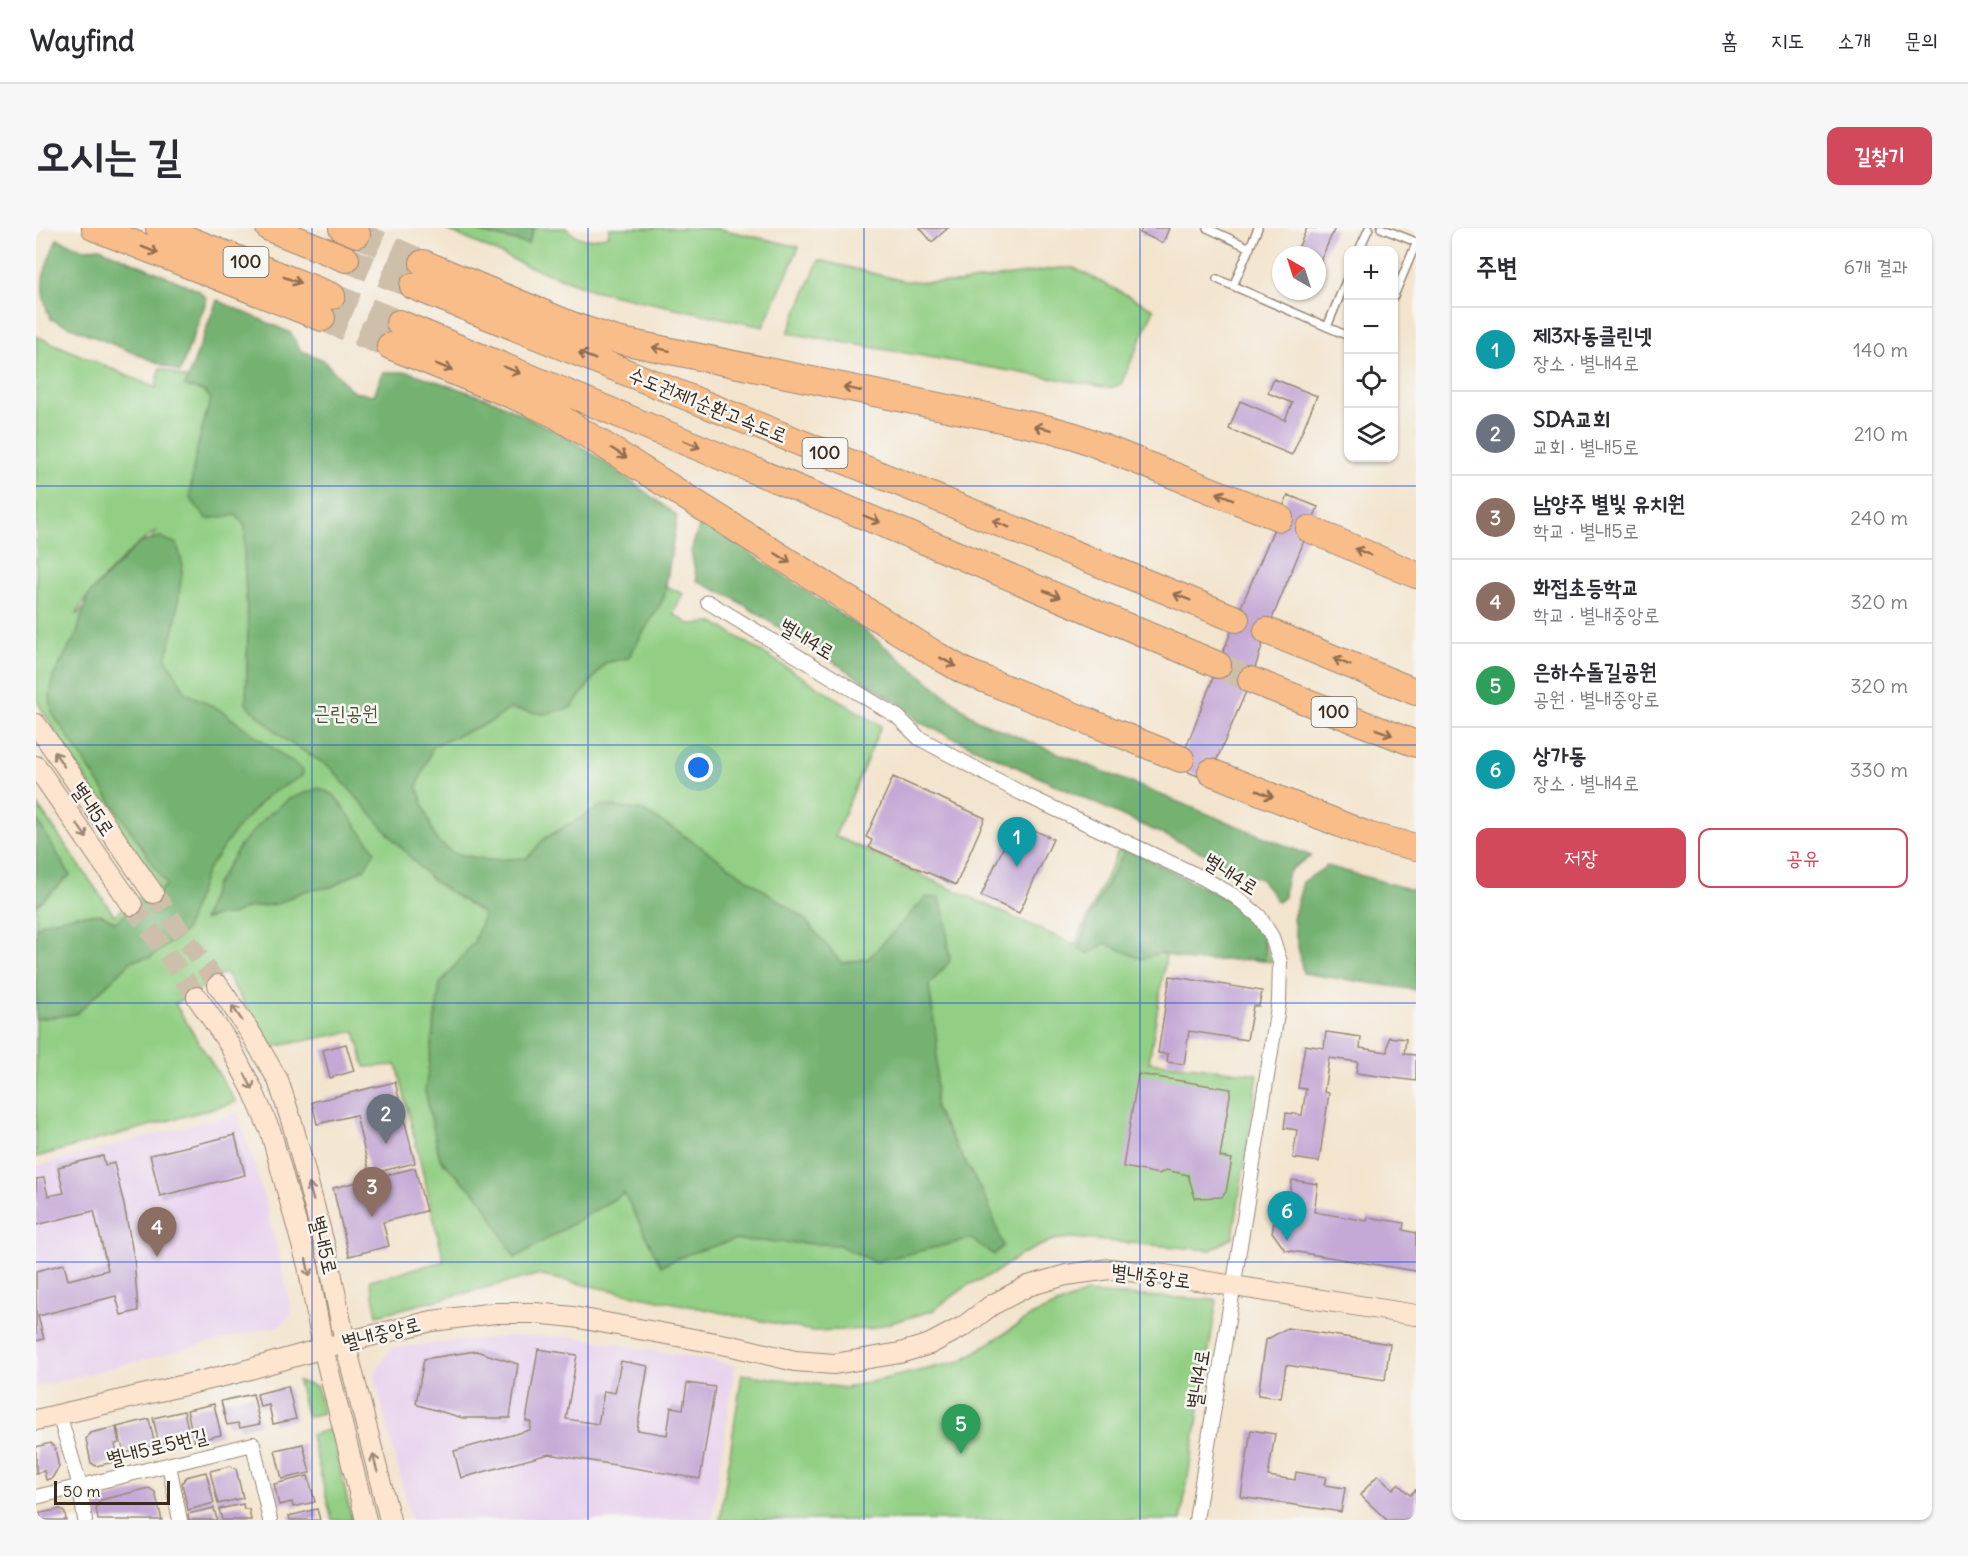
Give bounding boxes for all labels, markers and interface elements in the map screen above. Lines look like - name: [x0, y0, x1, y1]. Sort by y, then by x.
- text: Wayfind: [30, 23, 134, 59]
- text: 홈: [1721, 27, 1738, 54]
- text: 지도: [1771, 27, 1804, 54]
- text: 소개: [1837, 27, 1871, 54]
- text: 문의: [1904, 27, 1938, 54]
- button: 길찾기: [1827, 127, 1932, 185]
- text: 오시는 길: [36, 129, 181, 181]
- one-way arrow: [140, 245, 158, 256]
- north arrow: [1272, 246, 1326, 300]
- map controls: [1344, 246, 1398, 462]
- button: +: [1344, 246, 1398, 300]
- road number: 100: [224, 247, 268, 277]
- text: 주변: [1476, 250, 1518, 283]
- text: 6개 결과: [1843, 254, 1908, 279]
- one-way arrow: [282, 275, 301, 286]
- button: −: [1344, 300, 1398, 354]
- text: 제3자동클린넷: [1533, 321, 1652, 349]
- text: 1: [1492, 337, 1499, 362]
- text: 140 m: [1853, 337, 1908, 362]
- one-way arrow: [652, 343, 671, 354]
- one-way arrow: [578, 350, 597, 361]
- text: 장소 · 별내4로: [1533, 350, 1639, 375]
- button: locate: [1344, 354, 1398, 408]
- street label: 수도권제1순환고속도로: [625, 361, 791, 448]
- one-way arrow: [434, 363, 453, 374]
- one-way arrow: [502, 365, 520, 376]
- one-way arrow: [843, 383, 862, 394]
- text: SDA교회: [1533, 405, 1610, 433]
- button: layers: [1344, 408, 1398, 462]
- one-way arrow: [1034, 421, 1053, 433]
- text: 2: [1490, 421, 1501, 446]
- text: 210 m: [1854, 421, 1908, 446]
- text: 교회 · 별내5로: [1533, 434, 1639, 459]
- road number: 100: [802, 438, 848, 468]
- one-way arrow: [682, 439, 700, 450]
- one-way arrow: [610, 448, 627, 460]
- text: 남양주 별빛 유치원: [1533, 489, 1685, 517]
- one-way arrow: [1217, 490, 1235, 501]
- text: 3: [1490, 505, 1501, 530]
- text: 240 m: [1850, 505, 1908, 530]
- one-way arrow: [862, 514, 881, 525]
- one-way arrow: [993, 518, 1011, 529]
- text: 학교 · 별내5로: [1533, 518, 1639, 543]
- one-way arrow: [1354, 546, 1372, 557]
- one-way arrow: [774, 552, 791, 564]
- text: 화접초등학교: [1533, 573, 1639, 601]
- one-way arrow: [1042, 589, 1060, 600]
- text: 4: [1490, 589, 1501, 614]
- text: 320 m: [1850, 589, 1908, 614]
- one-way arrow: [1173, 591, 1192, 602]
- text: 학교 · 별내중앙로: [1533, 602, 1660, 627]
- street label: 별내4로: [775, 612, 839, 665]
- one-way arrow: [939, 656, 956, 668]
- one-way arrow: [1334, 656, 1352, 667]
- text: 은하수돌길공원: [1533, 657, 1657, 685]
- text: 5: [1490, 673, 1501, 698]
- text: 320 m: [1850, 673, 1908, 698]
- text: 공원 · 별내중앙로: [1533, 686, 1660, 711]
- road number: 100: [1312, 697, 1356, 727]
- park label: 근린공원: [314, 700, 378, 725]
- one-way arrow: [1374, 727, 1393, 738]
- text: 상가동: [1533, 741, 1586, 769]
- one-way arrow: [53, 751, 65, 768]
- your location: [684, 753, 713, 782]
- text: 6: [1490, 757, 1501, 782]
- text: 330 m: [1850, 757, 1908, 782]
- text: 장소 · 별내4로: [1533, 770, 1639, 795]
- street label: 별내5로: [66, 777, 120, 840]
- one-way arrow: [1256, 789, 1274, 800]
- pin: 1: [998, 818, 1036, 867]
- one-way arrow: [76, 822, 88, 838]
- button: 저장: [1476, 828, 1686, 888]
- button: 공유: [1698, 828, 1908, 888]
- street label: 별내4로: [1199, 847, 1263, 900]
- one-way arrow: [231, 1005, 243, 1022]
- one-way arrow: [244, 1073, 255, 1091]
- pin: 2: [366, 1094, 406, 1144]
- pin: 3: [352, 1168, 392, 1217]
- one-way arrow: [305, 1183, 316, 1202]
- pin: 6: [1268, 1192, 1306, 1241]
- pin: 4: [138, 1208, 176, 1257]
- street label: 별내5로: [305, 1213, 344, 1277]
- one-way arrow: [303, 1258, 315, 1277]
- street label: 별내중앙로: [1110, 1258, 1193, 1293]
- street label: 별내중앙로: [339, 1311, 423, 1354]
- street label: 별내4로: [1180, 1347, 1215, 1410]
- pin: 5: [942, 1404, 980, 1454]
- street label: 별내5로5번길: [104, 1422, 210, 1471]
- one-way arrow: [369, 1454, 381, 1473]
- scale bar: [54, 1478, 170, 1506]
- text: 50 m: [63, 1481, 101, 1501]

